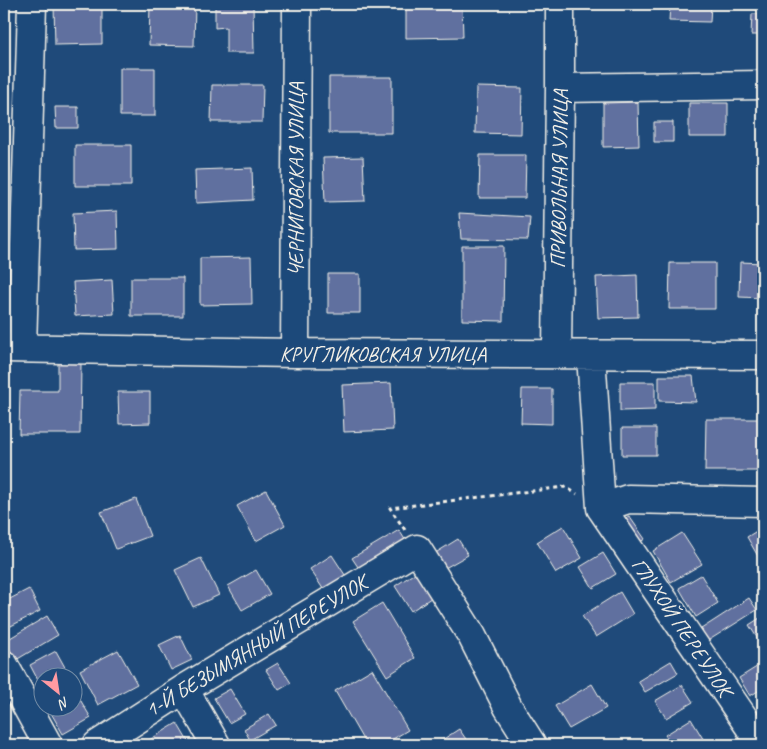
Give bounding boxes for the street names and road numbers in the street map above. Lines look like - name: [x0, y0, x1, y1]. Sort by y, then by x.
- street label: ЧЕРНИГОВСКАЯ УЛИЦА: [283, 82, 309, 276]
- street label: ПРИВОЛЬНАЯ УЛИЦА: [544, 88, 574, 269]
- street label: КРУГЛИКОВСКАЯ УЛИЦА: [280, 341, 487, 367]
- street label: ГЛУХОЙ ПЕРЕУЛОК: [626, 553, 741, 705]
- street label: 1-Й БЕЗЫМЯННЫЙ ПЕРЕУЛОК: [140, 567, 375, 723]

